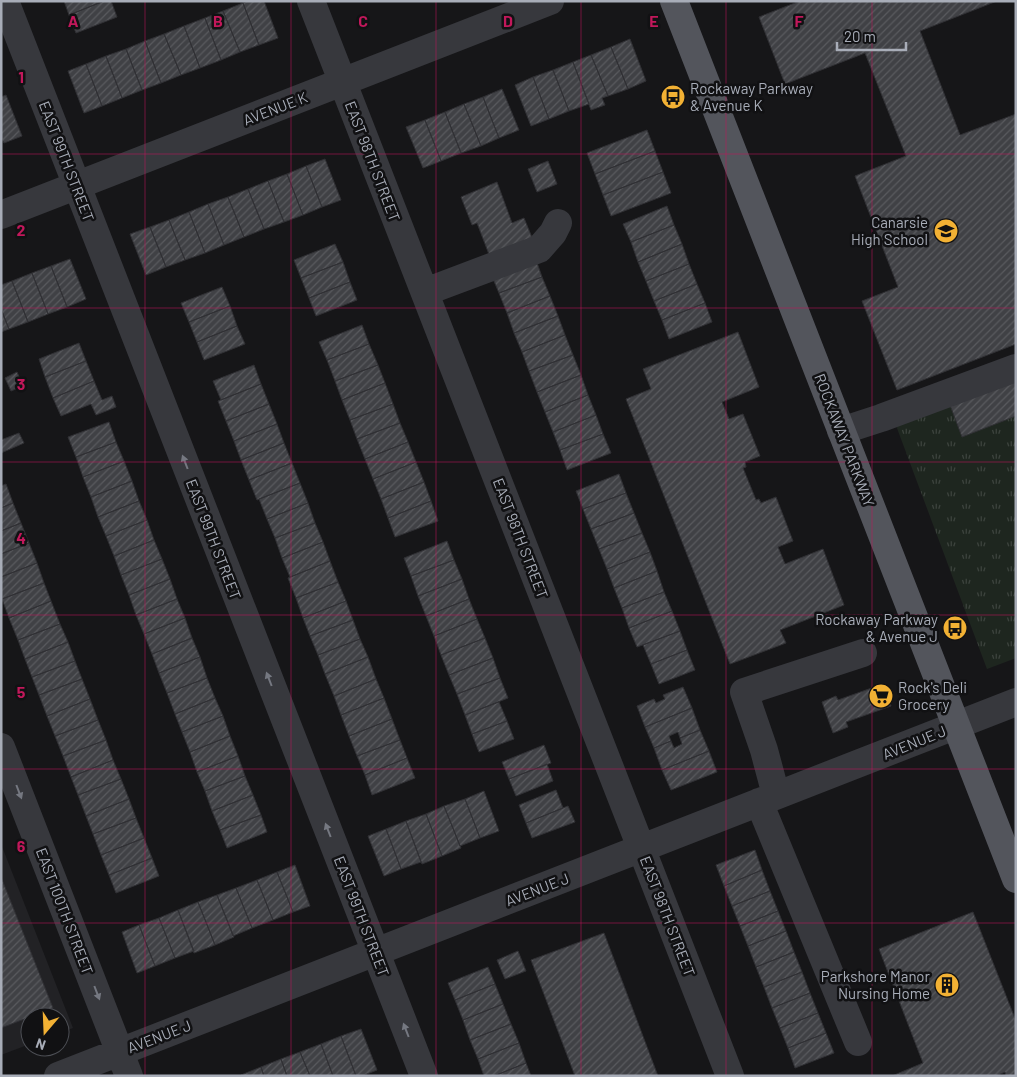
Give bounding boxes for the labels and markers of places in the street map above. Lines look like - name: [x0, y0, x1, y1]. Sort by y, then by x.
- place label: Rockaway Parkway & Avenue K: [690, 79, 813, 114]
- bus stop icon: Rockaway Parkway & Avenue K: [660, 84, 686, 110]
- place label: Canarsie High School: [851, 213, 928, 248]
- school or university icon: Canarsie High School: [933, 218, 959, 244]
- place label: Rockaway Parkway & Avenue J: [815, 610, 938, 645]
- bus stop icon: Rockaway Parkway & Avenue J: [942, 615, 968, 641]
- place label: Rock's Deli Grocery: [898, 678, 967, 713]
- supermarket icon: Rock's Deli Grocery: [868, 683, 894, 709]
- place label: Parkshore Manor Nursing Home: [821, 967, 931, 1002]
- building icon: Parkshore Manor Nursing Home: [934, 972, 960, 998]

